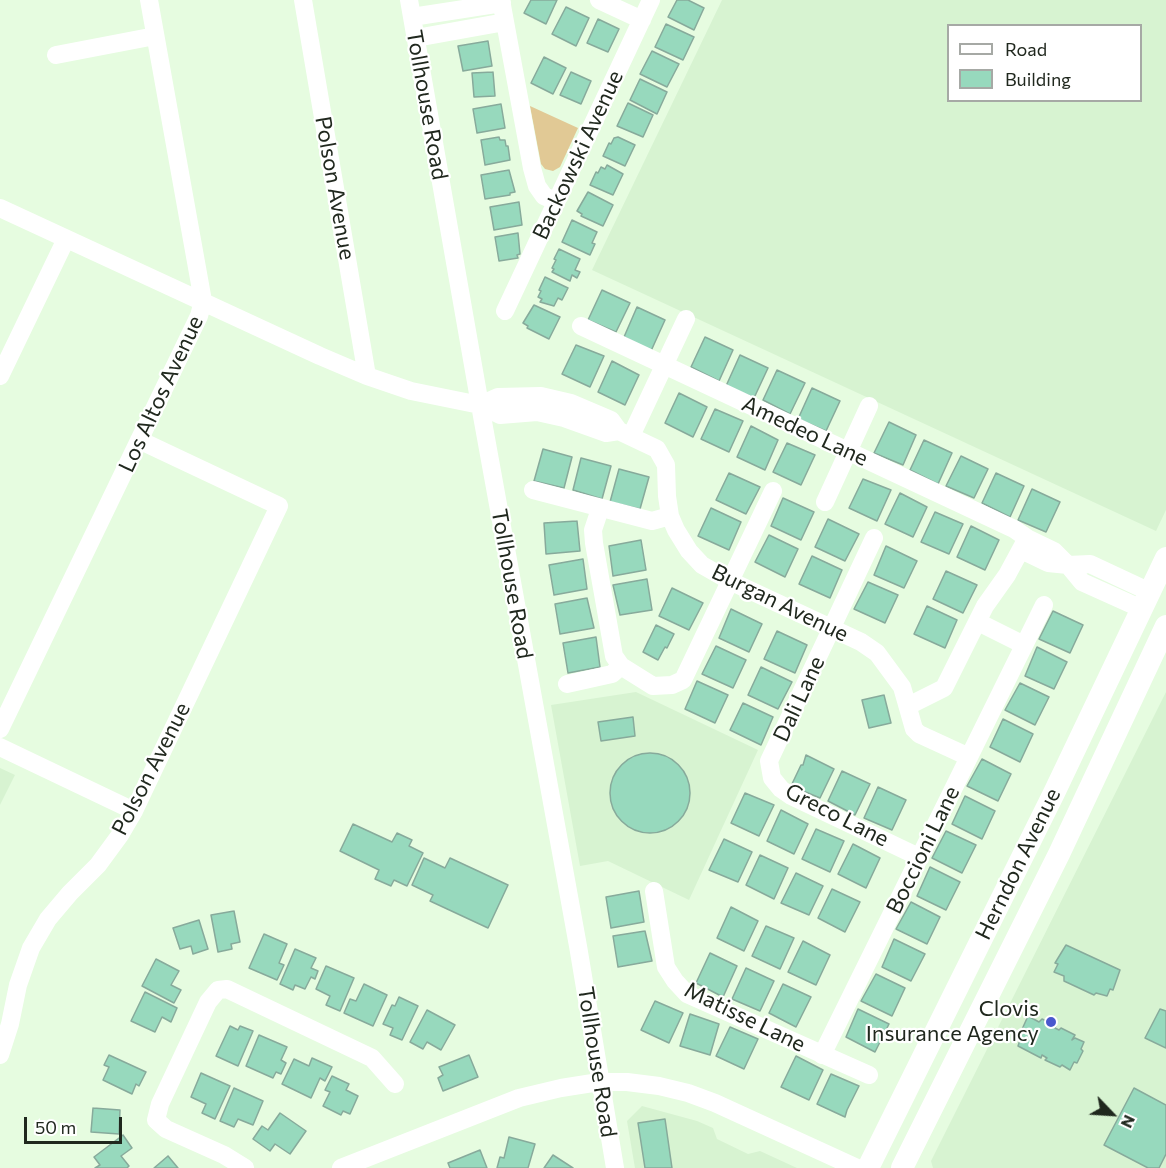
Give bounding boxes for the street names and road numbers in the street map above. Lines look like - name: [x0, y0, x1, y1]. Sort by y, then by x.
- street label: Tollhouse Road: [401, 28, 453, 182]
- street label: Backowski Avenue: [527, 66, 629, 244]
- street label: Polson Avenue: [309, 114, 361, 262]
- street label: Los Altos Avenue: [113, 311, 209, 477]
- street label: Amedeo Lane: [738, 390, 872, 472]
- street label: Tollhouse Road: [486, 507, 538, 661]
- street label: Burgan Avenue: [707, 559, 853, 647]
- street label: Dali Lane: [768, 652, 830, 746]
- street label: Polson Avenue: [106, 698, 196, 840]
- street label: Greco Lane: [781, 778, 893, 852]
- street label: Boccioni Lane: [881, 782, 965, 918]
- street label: Herndon Avenue: [970, 784, 1066, 944]
- street label: Matisse Lane: [680, 976, 810, 1058]
- street label: Tollhouse Road: [572, 985, 622, 1139]

